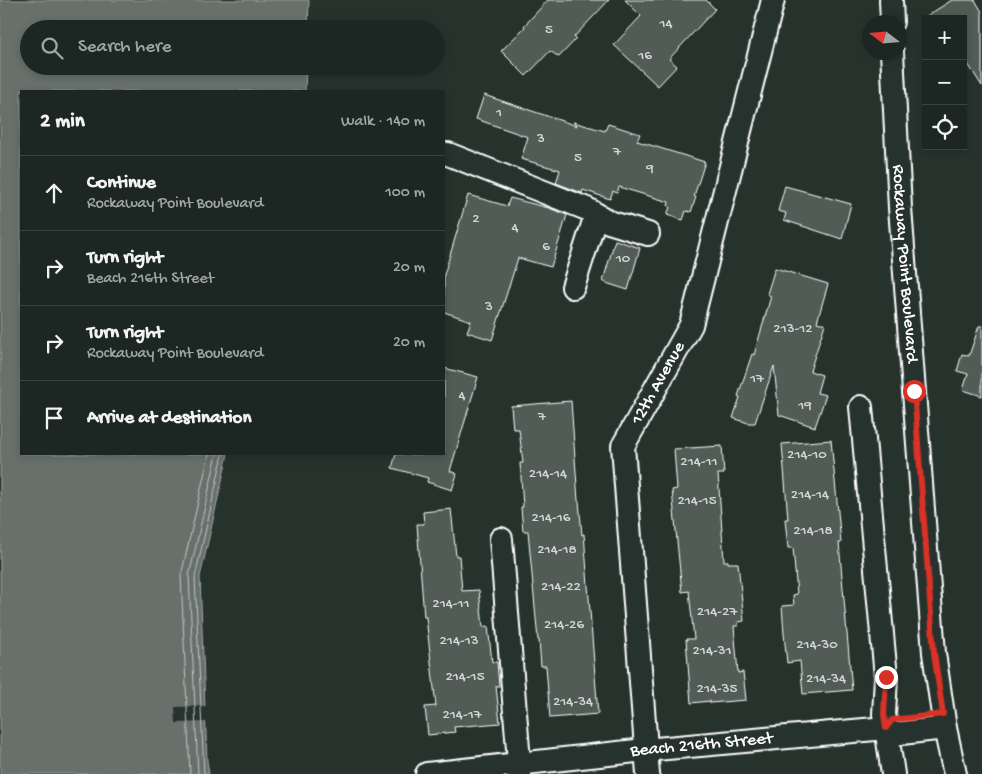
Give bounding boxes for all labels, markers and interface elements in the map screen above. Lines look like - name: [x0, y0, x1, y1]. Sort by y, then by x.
- house number: 14: [658, 15, 673, 33]
- north arrow: [862, 15, 907, 60]
- map controls: [922, 15, 967, 150]
- button: +: [922, 15, 967, 60]
- search box: [20, 20, 445, 75]
- house number: 5: [545, 21, 553, 39]
- icon: search: [38, 34, 66, 62]
- text: Search here: [78, 36, 172, 59]
- house number: 16: [637, 47, 652, 65]
- button: −: [922, 60, 967, 105]
- house number: 1: [495, 104, 502, 122]
- button: locate: [922, 105, 967, 150]
- text: 2 min: [40, 110, 85, 135]
- text: Walk · 140 m: [341, 113, 425, 132]
- house number: 3: [536, 130, 545, 148]
- house number: 7: [612, 143, 622, 161]
- house number: 5: [574, 149, 582, 167]
- house number: 9: [645, 160, 654, 178]
- street label: Rockaway Point Boulevard: [887, 164, 922, 365]
- text: Continue: [87, 172, 156, 195]
- icon: ahead: [40, 179, 68, 207]
- text: 100 m: [385, 184, 425, 203]
- text: Rockaway Point Boulevard: [87, 195, 263, 214]
- house number: 2: [472, 210, 480, 228]
- house number: 4: [511, 219, 519, 237]
- house number: 6: [542, 238, 550, 256]
- text: Turn right: [87, 247, 163, 270]
- house number: 10: [615, 250, 631, 268]
- icon: right: [40, 254, 68, 282]
- text: 20 m: [393, 259, 425, 278]
- text: Beach 216th Street: [87, 270, 214, 289]
- house number: 3: [484, 298, 493, 316]
- house number: 213-12: [773, 320, 813, 338]
- text: Turn right: [87, 322, 163, 345]
- icon: right: [40, 329, 68, 357]
- text: 20 m: [393, 334, 425, 353]
- street label: 12th Avenue: [626, 338, 690, 429]
- text: Rockaway Point Boulevard: [87, 345, 263, 364]
- house number: 17: [749, 370, 765, 388]
- route start: [903, 380, 926, 403]
- house number: 4: [458, 387, 466, 405]
- house number: 19: [797, 397, 812, 415]
- icon: arrive: [40, 404, 68, 432]
- text: Arrive at destination: [87, 407, 251, 430]
- house number: 7: [537, 408, 547, 426]
- house number: 214-10: [787, 446, 827, 464]
- house number: 214-11: [680, 453, 718, 471]
- house number: 214-14: [529, 465, 567, 483]
- house number: 214-14: [791, 486, 829, 504]
- house number: 214-15: [677, 492, 717, 510]
- house number: 214-16: [532, 509, 571, 527]
- house number: 214-18: [793, 522, 833, 540]
- house number: 214-18: [537, 541, 577, 559]
- house number: 214-22: [541, 578, 581, 596]
- house number: 214-11: [432, 595, 470, 613]
- house number: 214-27: [697, 603, 738, 621]
- house number: 214-26: [544, 616, 584, 634]
- house number: 214-13: [439, 632, 479, 650]
- house number: 214-30: [796, 636, 838, 654]
- house number: 214-31: [692, 642, 732, 660]
- route end: [875, 666, 898, 689]
- house number: 214-15: [445, 668, 485, 686]
- house number: 214-34: [806, 670, 846, 688]
- house number: 214-35: [697, 680, 738, 698]
- house number: 214-34: [553, 693, 593, 711]
- house number: 214-17: [442, 706, 483, 724]
- street label: Beach 216th Street: [628, 728, 775, 762]

